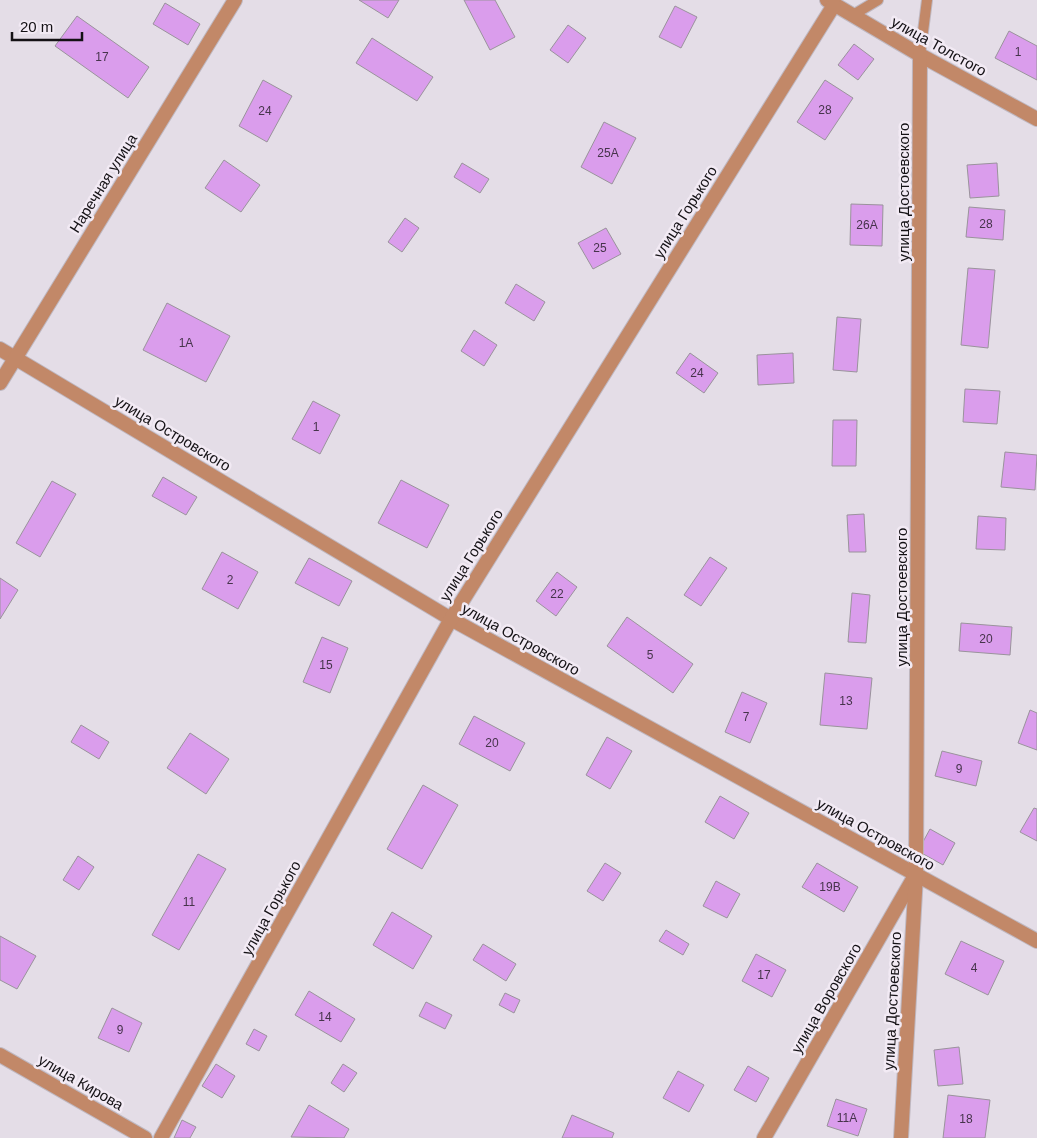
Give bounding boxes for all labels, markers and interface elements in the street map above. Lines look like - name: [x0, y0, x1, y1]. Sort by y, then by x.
- scale bar: [12, 10, 82, 42]
- street label: улица Толстого: [888, 13, 990, 79]
- text: 20 m: [20, 18, 53, 35]
- house number: 1: [1015, 45, 1022, 59]
- house number: 17: [95, 50, 109, 64]
- house number: 28: [818, 103, 832, 117]
- house number: 24: [258, 104, 272, 118]
- street label: улица Достоевского: [895, 123, 912, 261]
- street label: Наречная улица: [66, 130, 141, 236]
- house number: 25А: [597, 146, 619, 160]
- street label: улица Горького: [650, 163, 720, 261]
- house number: 28: [979, 217, 993, 231]
- house number: 26А: [856, 218, 878, 232]
- house number: 25: [593, 241, 607, 255]
- house number: 1А: [179, 336, 193, 350]
- house number: 24: [690, 366, 704, 380]
- street label: улица Островского: [112, 392, 234, 474]
- house number: 1: [313, 420, 320, 434]
- street label: улица Горького: [436, 506, 506, 604]
- street label: улица Достоевского: [893, 528, 910, 666]
- house number: 2: [227, 573, 234, 587]
- house number: 22: [550, 587, 564, 601]
- street label: улица Островского: [459, 600, 583, 678]
- house number: 20: [979, 632, 993, 646]
- house number: 5: [647, 648, 654, 662]
- house number: 15: [319, 658, 333, 672]
- house number: 13: [839, 694, 853, 708]
- house number: 7: [743, 710, 750, 724]
- house number: 20: [485, 736, 499, 750]
- house number: 9: [956, 762, 963, 776]
- street label: улица Островского: [814, 795, 938, 873]
- street label: улица Горького: [238, 858, 304, 958]
- house number: 19В: [819, 880, 841, 894]
- house number: 11: [183, 895, 196, 909]
- street label: улица Достоевского: [880, 931, 904, 1071]
- street label: улица Воровского: [788, 940, 864, 1056]
- house number: 4: [971, 961, 978, 975]
- house number: 17: [757, 968, 771, 982]
- house number: 14: [318, 1010, 332, 1024]
- house number: 9: [117, 1023, 124, 1037]
- street label: улица Кирова: [35, 1051, 127, 1114]
- house number: 11А: [837, 1111, 857, 1125]
- house number: 18: [959, 1112, 973, 1126]

